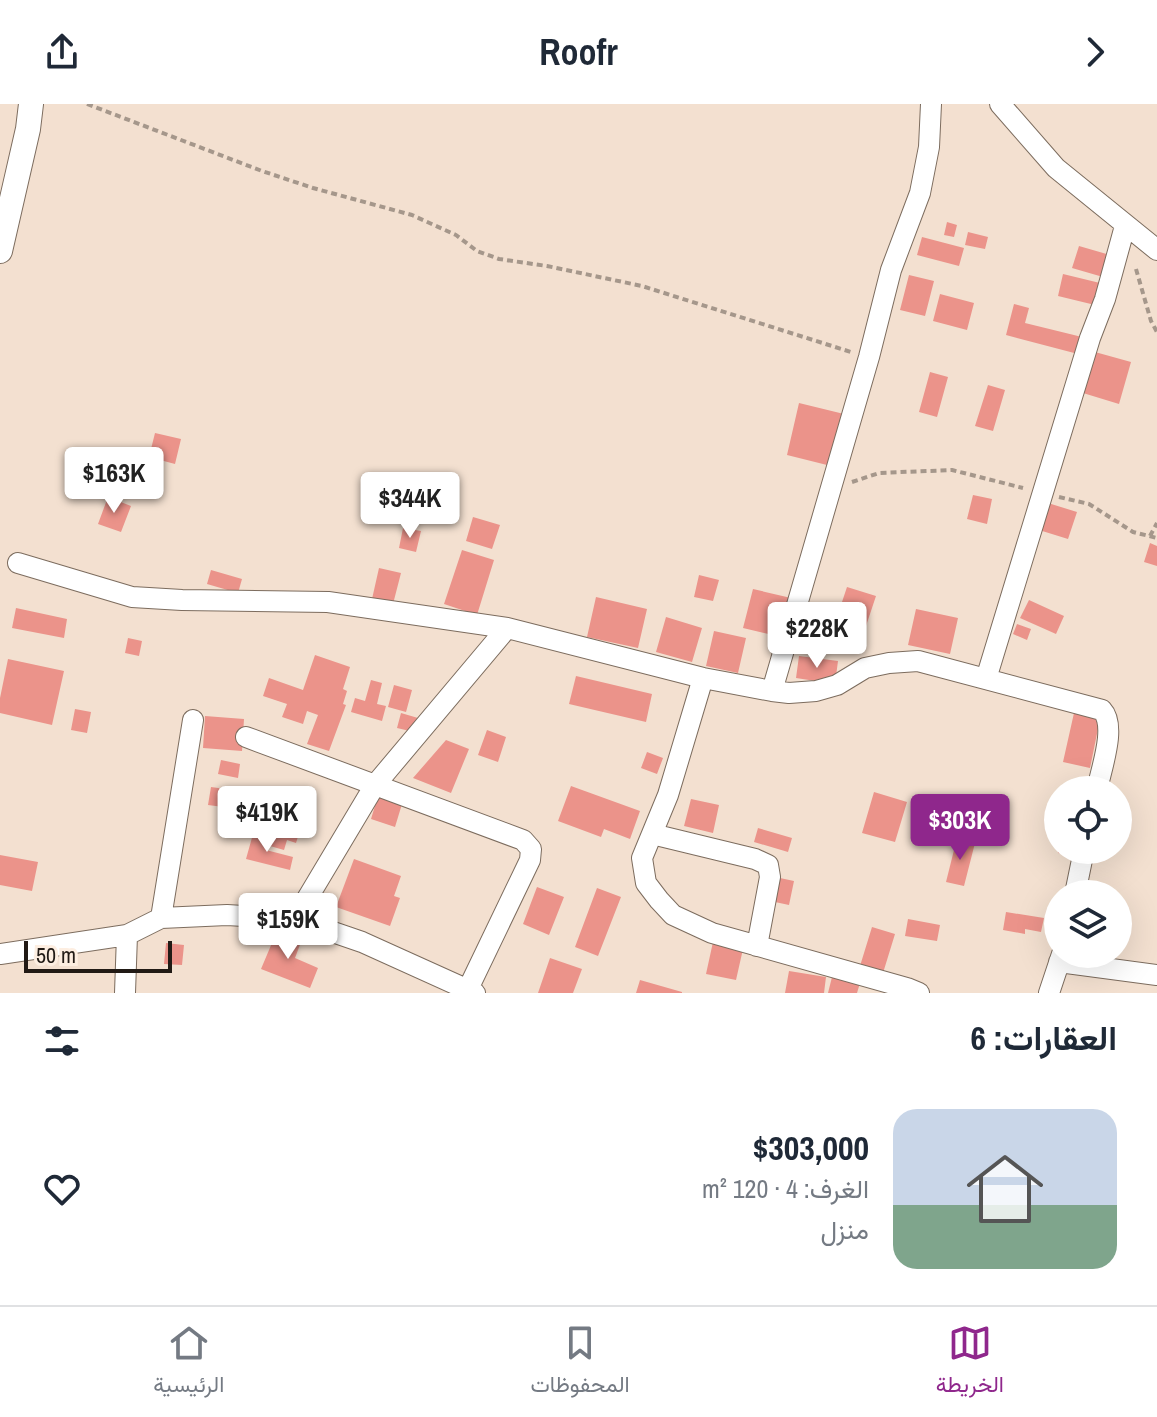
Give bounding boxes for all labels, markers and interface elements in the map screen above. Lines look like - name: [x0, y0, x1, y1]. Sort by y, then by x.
- text: Roofr: [539, 28, 618, 76]
- icon: share: [40, 30, 84, 74]
- icon: forward: [1073, 30, 1117, 74]
- pin: $163K: [58, 447, 170, 515]
- text: $163K: [83, 455, 145, 490]
- pin: $344K: [354, 472, 466, 540]
- text: $344K: [379, 480, 441, 515]
- pin: $228K: [761, 602, 873, 670]
- text: $228K: [786, 610, 848, 645]
- map controls: [1044, 776, 1132, 968]
- button: locate: [1044, 776, 1132, 864]
- pin: $419K: [211, 786, 323, 854]
- text: $419K: [236, 794, 298, 829]
- pin: $303K: [904, 794, 1016, 862]
- text: $303K: [929, 802, 991, 837]
- button: layers: [1044, 880, 1132, 968]
- pin: $159K: [232, 893, 344, 961]
- text: $159K: [257, 901, 319, 936]
- scale bar: [24, 937, 172, 973]
- text: 50 m: [36, 940, 76, 970]
- text: العقارات: 6: [970, 1015, 1117, 1061]
- icon: filters: [40, 1019, 84, 1063]
- text: $303,000: [753, 1125, 869, 1171]
- icon: home: [957, 1141, 1053, 1237]
- icon: heart: [40, 1167, 84, 1211]
- text: الغرف: 4 · 120 m²: [702, 1171, 869, 1206]
- text: منزل: [820, 1212, 869, 1247]
- tab: الرئيسية: [153, 1321, 224, 1404]
- tab: المحفوظات: [531, 1321, 630, 1404]
- tab: الخريطة: [936, 1321, 1004, 1404]

